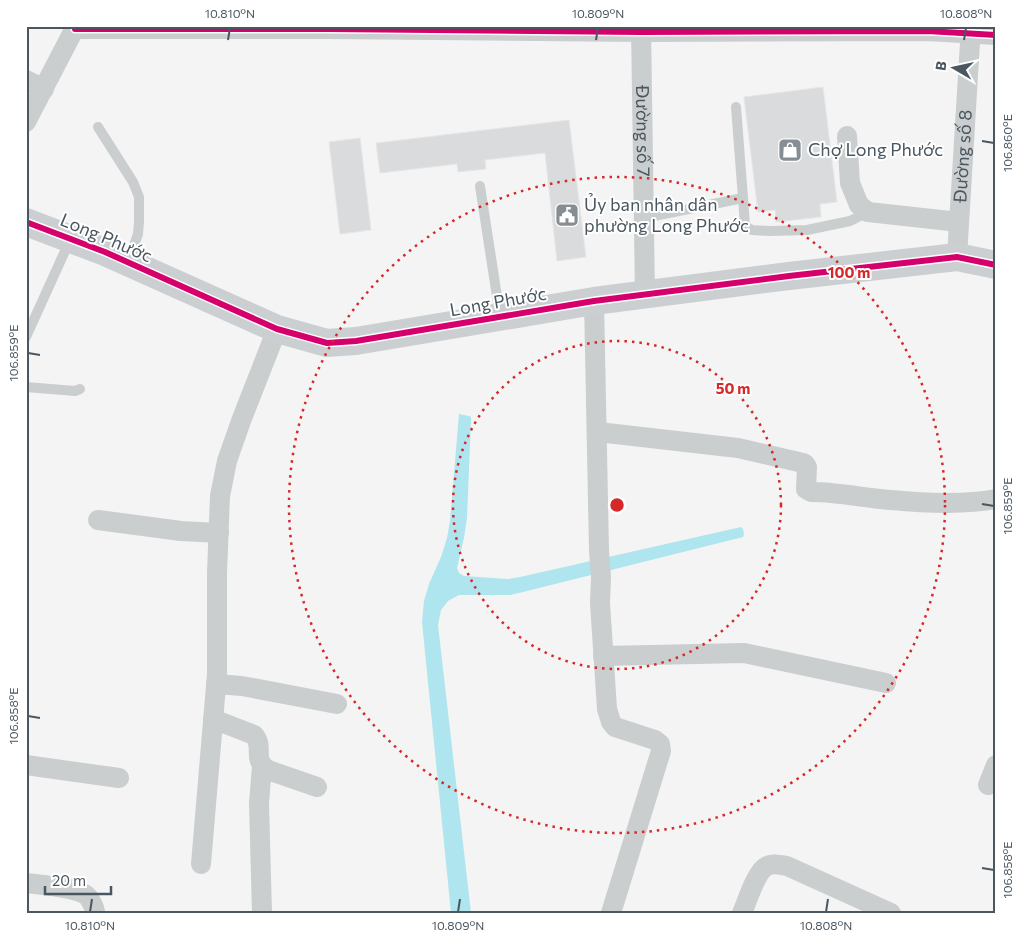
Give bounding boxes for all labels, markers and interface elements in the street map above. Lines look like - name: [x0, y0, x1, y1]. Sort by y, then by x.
- text: 10.810°N: [205, 6, 255, 20]
- text: 10.809°N: [572, 6, 624, 20]
- text: 10.808°N: [940, 6, 992, 20]
- north arrow: [930, 42, 980, 92]
- text: B: [932, 60, 950, 72]
- street label: Đường số 7: [632, 84, 655, 177]
- street label: Đường số 8: [948, 109, 976, 204]
- text: 106.860°E: [1000, 114, 1014, 172]
- shop icon: Chợ Long Phước: [777, 137, 803, 163]
- place label: Chợ Long Phước: [808, 138, 943, 160]
- place label: Ủy ban nhân dân phường Long Phước: [584, 193, 749, 236]
- public building icon: Ủy ban nhân dân phường Long Phước: [554, 202, 580, 228]
- street label: Long Phước: [57, 208, 156, 266]
- text: 100 m: [828, 263, 870, 281]
- street label: Long Phước: [448, 282, 548, 320]
- text: 106.859°E: [6, 325, 20, 381]
- text: 50 m: [716, 379, 750, 397]
- text: 106.859°E: [1000, 478, 1014, 534]
- centre of rings: [608, 496, 626, 514]
- text: 106.858°E: [6, 688, 20, 744]
- text: 106.858°E: [1000, 842, 1014, 898]
- scale bar: [45, 864, 111, 896]
- text: 20 m: [52, 871, 86, 889]
- text: 10.810°N: [65, 918, 115, 932]
- text: 10.809°N: [432, 918, 484, 932]
- text: 10.808°N: [800, 918, 852, 932]

